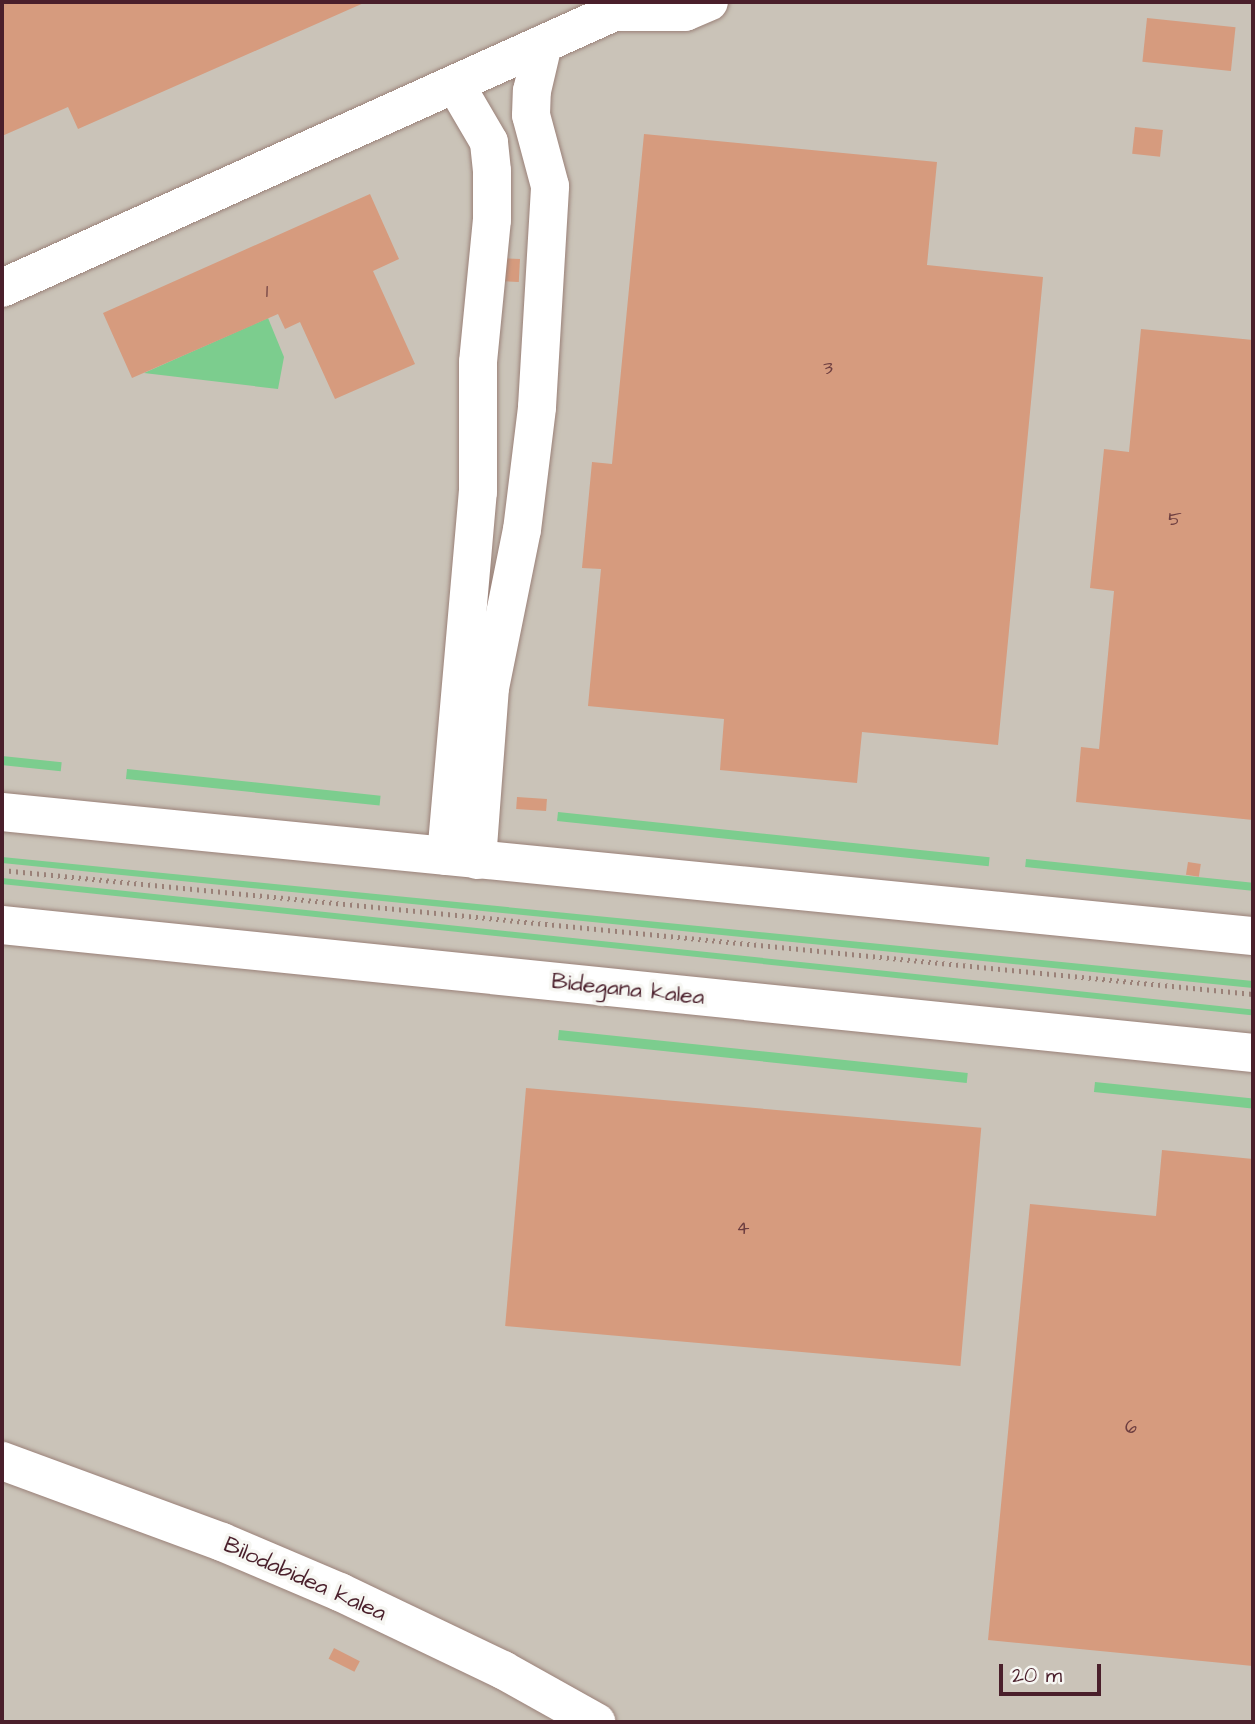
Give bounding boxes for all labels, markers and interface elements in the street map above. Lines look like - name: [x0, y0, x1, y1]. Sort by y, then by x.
- house number: 1: [266, 281, 268, 303]
- house number: 3: [823, 358, 833, 380]
- house number: 5: [1168, 509, 1182, 531]
- street label: Bidegana kalea: [550, 967, 706, 1011]
- house number: 4: [737, 1218, 749, 1240]
- house number: 6: [1125, 1417, 1137, 1439]
- street label: Bilodabidea kalea: [219, 1531, 391, 1627]
- scale bar: [1003, 1650, 1104, 1694]
- text: 20 m: [1012, 1661, 1062, 1690]

